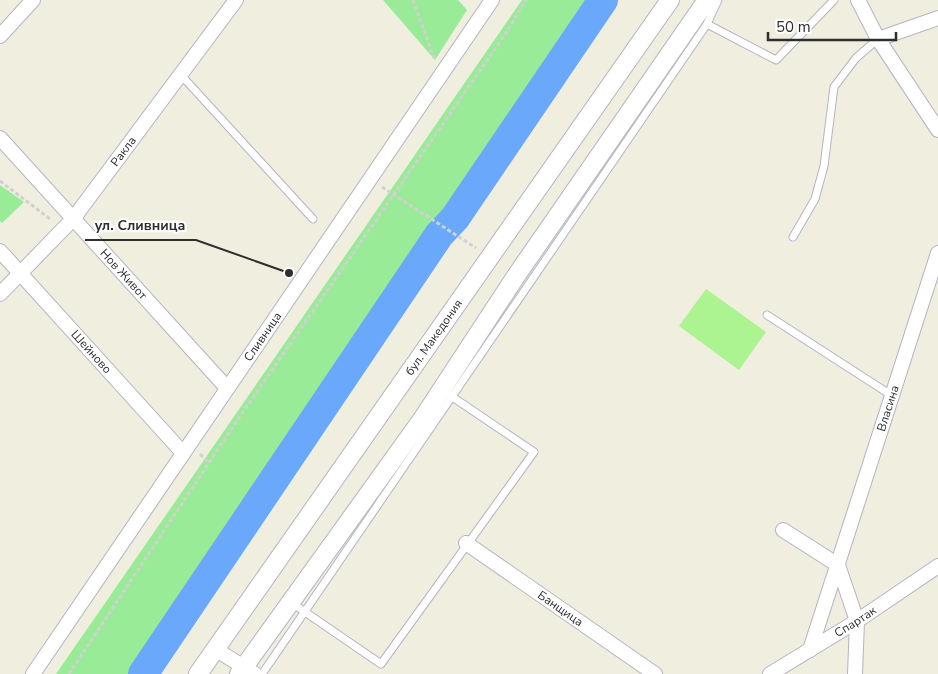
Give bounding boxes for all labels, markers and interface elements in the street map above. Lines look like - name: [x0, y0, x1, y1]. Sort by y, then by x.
- scale bar: [768, 10, 896, 42]
- text: 50 m: [776, 17, 811, 37]
- street label: Ракла: [107, 133, 140, 170]
- callout: ул. Сливница: [85, 211, 196, 240]
- text: ул. Сливница: [95, 216, 185, 235]
- street label: Нов Живот: [97, 246, 151, 303]
- street label: бул. Македония: [402, 296, 466, 379]
- street label: Сливница: [240, 309, 285, 365]
- street label: Шейново: [67, 327, 115, 377]
- street label: Власина: [873, 383, 903, 433]
- street label: Банщица: [535, 587, 586, 630]
- street label: Спартак: [831, 602, 880, 641]

